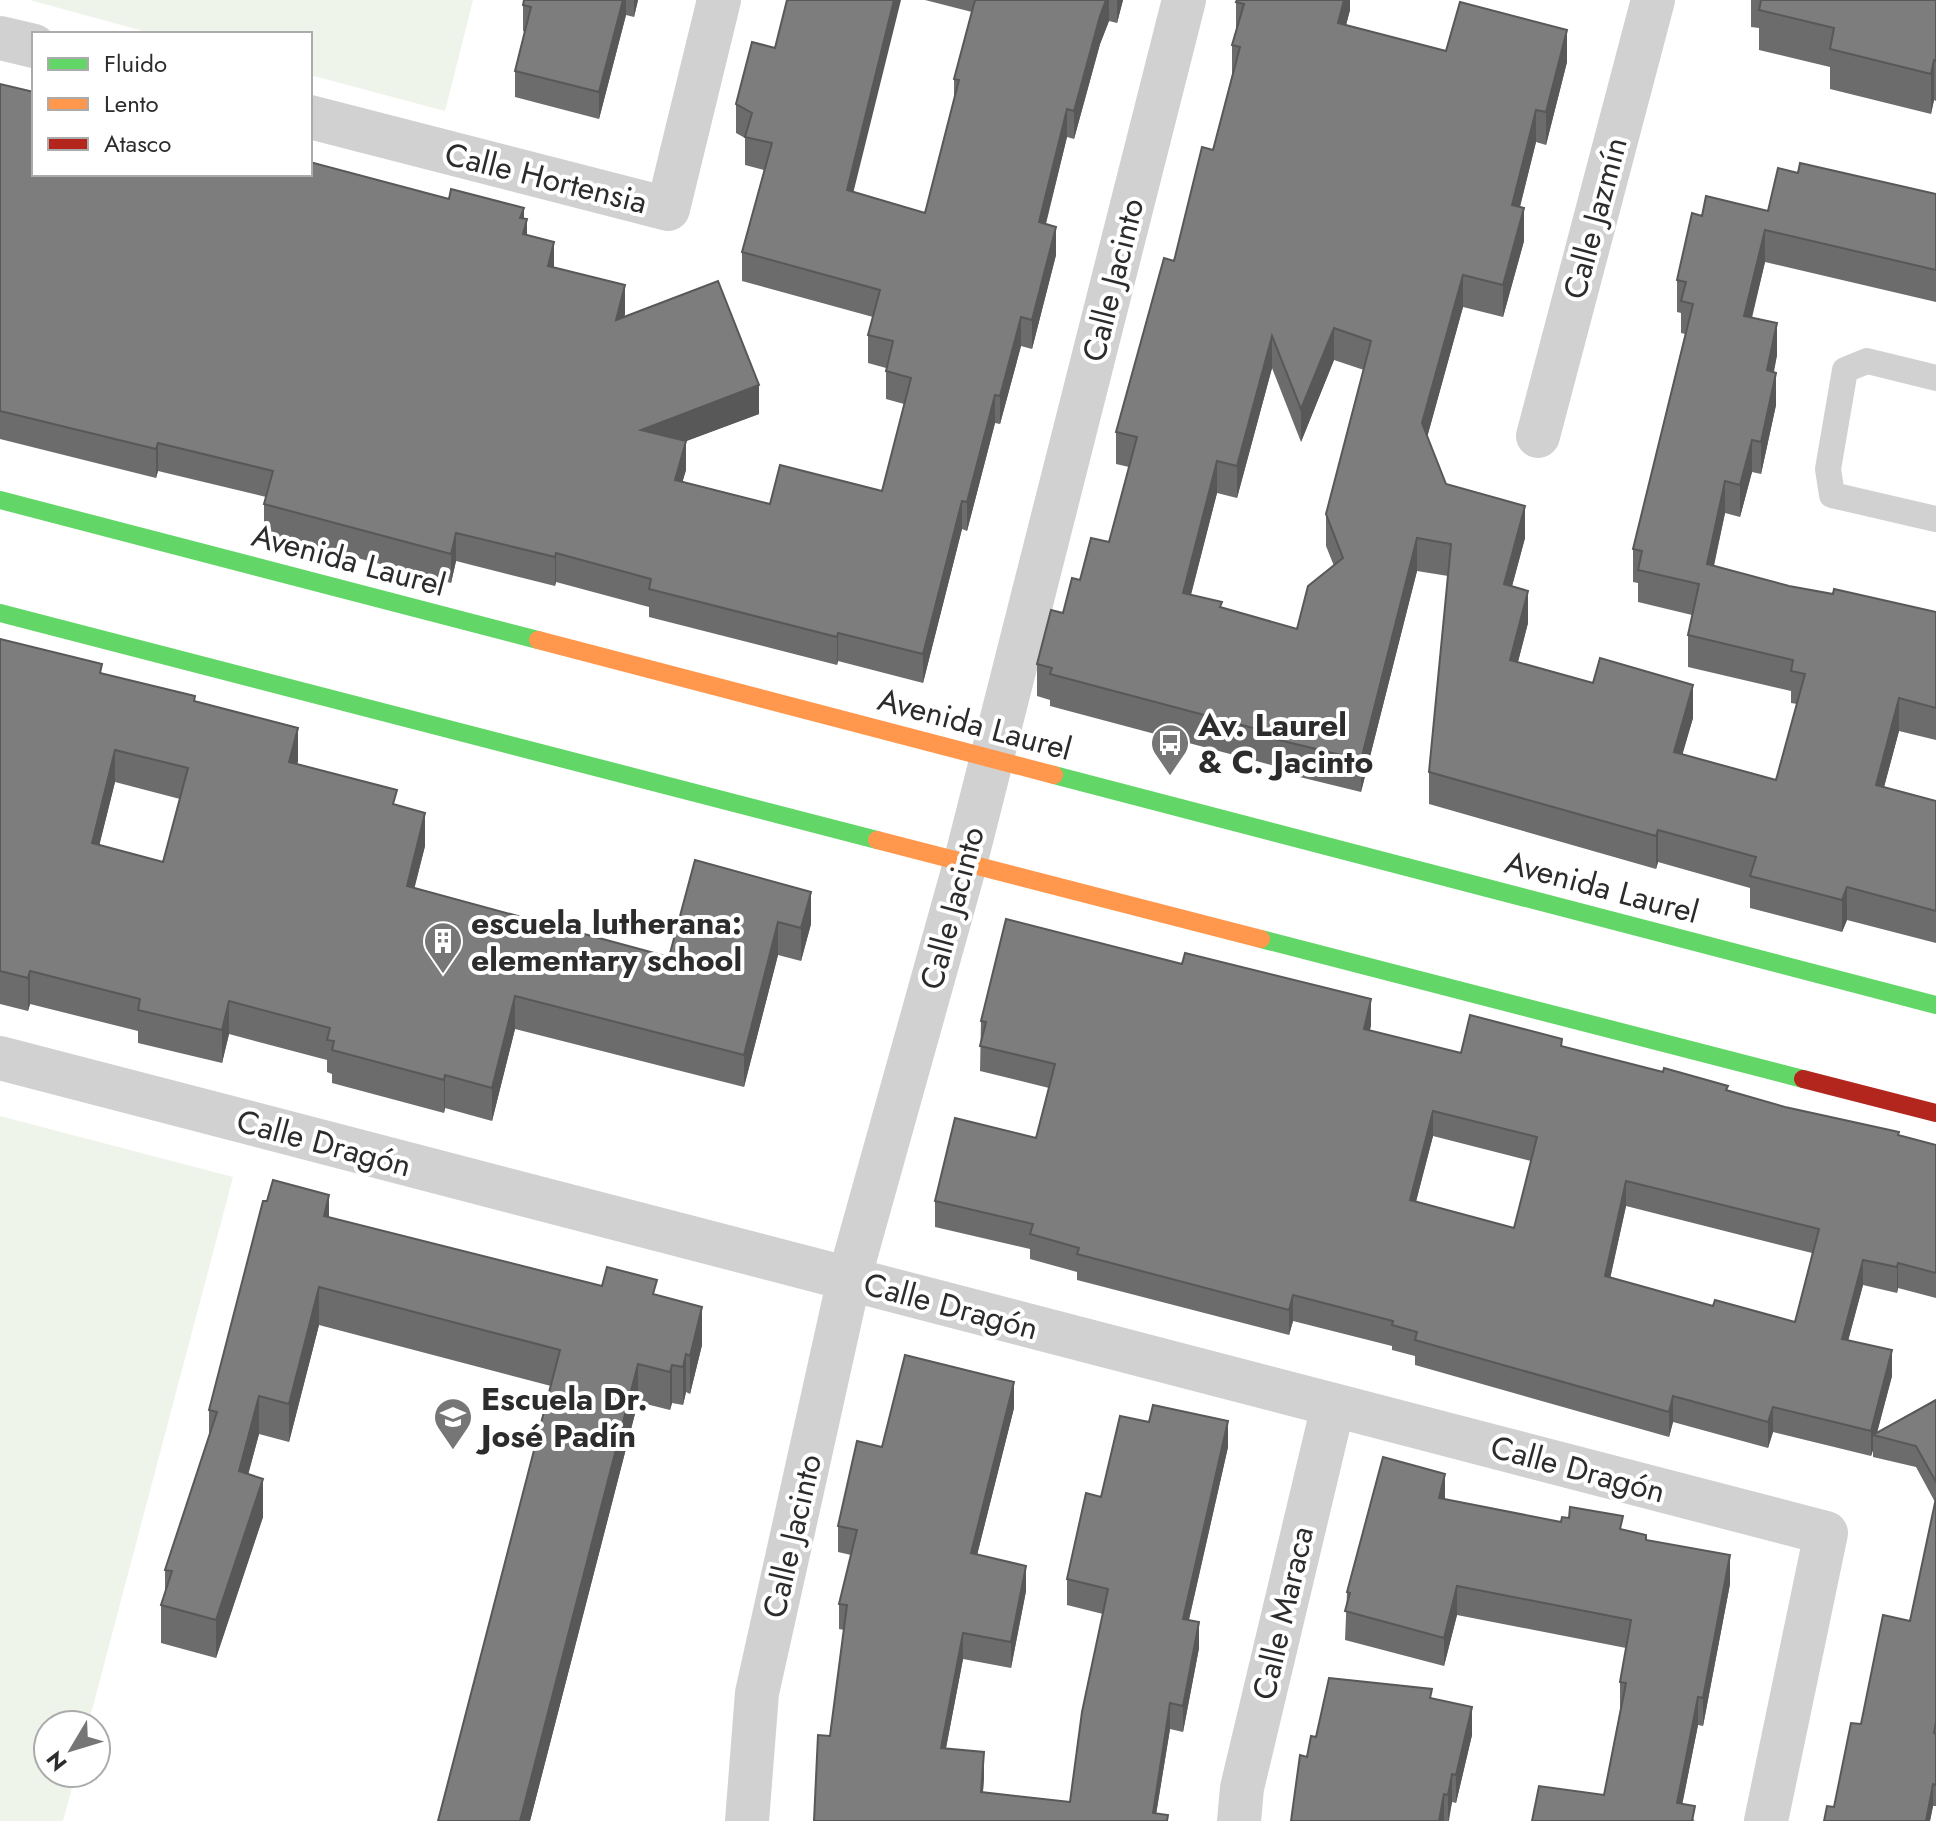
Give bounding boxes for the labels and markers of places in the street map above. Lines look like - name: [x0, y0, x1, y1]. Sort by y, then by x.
- place label: Av. Laurel & C. Jacinto: [1197, 702, 1373, 785]
- bus stop icon: Av. Laurel & C. Jacinto: [1149, 722, 1191, 777]
- place label: escuela lutherana: elementary school: [471, 900, 742, 983]
- building icon: escuela lutherana: elementary school: [422, 920, 464, 975]
- place label: Escuela Dr. José Padín: [475, 1376, 648, 1459]
- school or university icon: Escuela Dr. José Padín: [432, 1396, 474, 1451]

